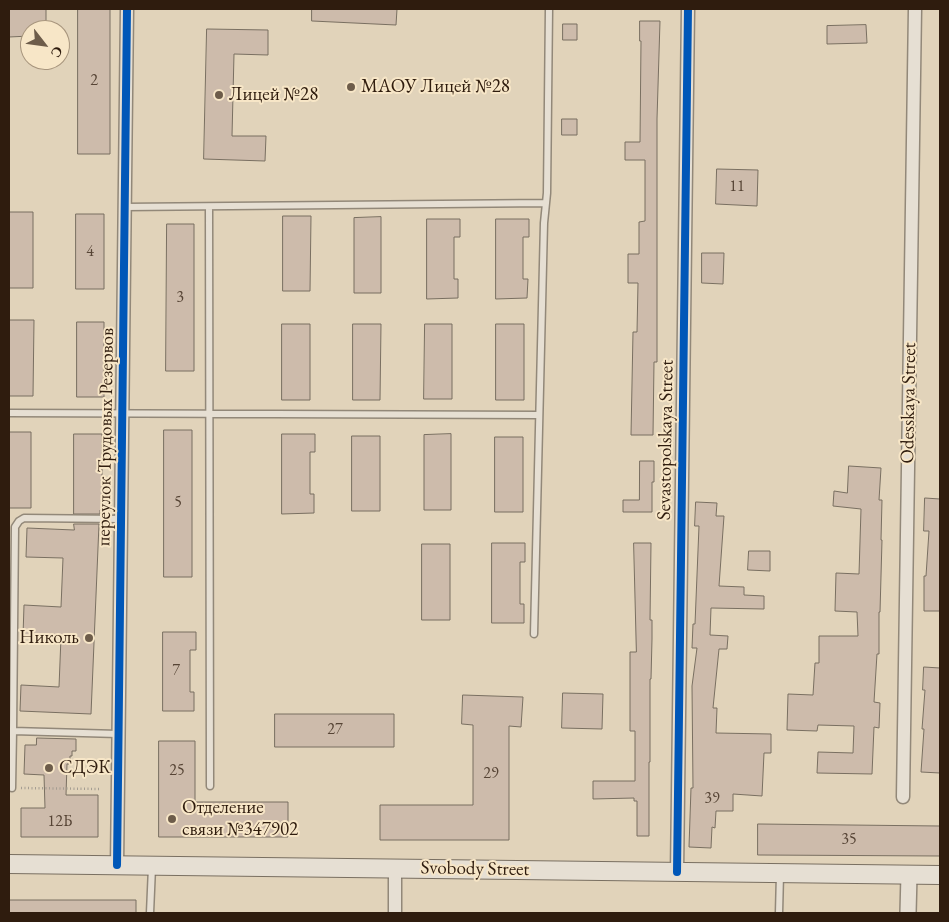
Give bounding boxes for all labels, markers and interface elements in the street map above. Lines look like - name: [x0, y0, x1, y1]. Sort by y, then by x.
- north arrow: [20, 20, 70, 70]
- text: С: [47, 43, 67, 61]
- house number: 2: [90, 71, 98, 91]
- place label: МАОУ Лицей №28: [361, 76, 510, 98]
- marker: МАОУ Лицей №28: [345, 81, 357, 93]
- place label: Лицей №28: [229, 84, 318, 106]
- marker: Лицей №28: [213, 89, 225, 101]
- house number: 11: [729, 177, 745, 197]
- house number: 4: [86, 242, 94, 262]
- house number: 3: [176, 288, 184, 308]
- street label: переулок Трудовых Резервов: [93, 328, 119, 546]
- street label: Odesskaya Street: [897, 342, 921, 464]
- street label: Sevastopolskaya Street: [653, 360, 679, 520]
- house number: 5: [174, 493, 182, 513]
- place label: Николь: [19, 627, 79, 649]
- marker: Николь: [83, 632, 95, 644]
- house number: 7: [172, 661, 180, 681]
- house number: 27: [327, 720, 343, 740]
- place label: СДЭК: [59, 757, 111, 779]
- house number: 25: [169, 761, 185, 781]
- marker: СДЭК: [43, 762, 55, 774]
- house number: 29: [483, 764, 499, 784]
- house number: 39: [704, 789, 720, 809]
- place label: Отделение связи №347902: [182, 797, 298, 841]
- house number: 12Б: [48, 812, 72, 832]
- marker: Отделение связи №347902: [166, 813, 178, 825]
- house number: 35: [841, 830, 857, 850]
- street label: Svobody Street: [420, 857, 530, 881]

